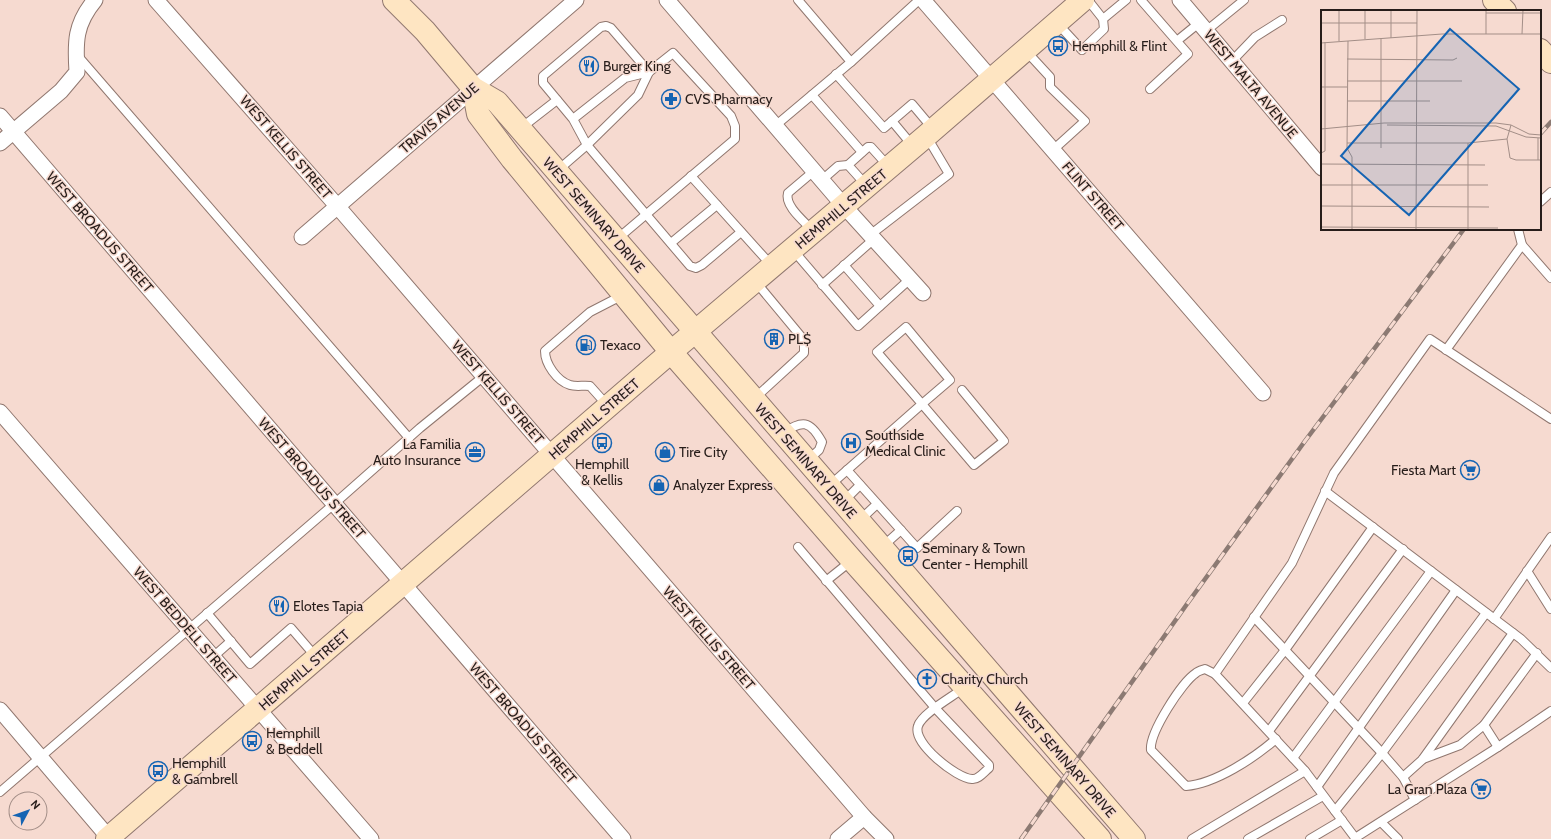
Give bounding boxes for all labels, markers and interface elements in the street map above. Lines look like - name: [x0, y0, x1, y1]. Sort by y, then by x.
- inset map: [1321, 10, 1541, 230]
- street label: WEST MALTA AVENUE: [1200, 26, 1302, 142]
- bus stop icon: Hemphill & Flint: [1047, 35, 1069, 57]
- place label: Hemphill & Flint: [1072, 37, 1167, 55]
- restaurant icon: Burger King: [578, 55, 600, 77]
- place label: Burger King: [603, 57, 672, 75]
- street label: TRAVIS AVENUE: [396, 78, 483, 157]
- pharmacy icon: CVS Pharmacy: [660, 88, 682, 110]
- place label: CVS Pharmacy: [685, 90, 773, 108]
- street label: WEST KELLIS STREET: [236, 91, 336, 203]
- street label: WEST SEMINARY DRIVE: [539, 154, 649, 277]
- street label: FLINT STREET: [1058, 158, 1128, 235]
- street label: HEMPHILL STREET: [791, 165, 891, 253]
- street label: WEST BROADUS STREET: [43, 168, 158, 297]
- building icon: PL$: [763, 328, 785, 350]
- place label: PL$: [788, 330, 811, 348]
- fuel station icon: Texaco: [575, 334, 597, 356]
- street label: WEST KELLIS STREET: [448, 336, 548, 448]
- place label: Texaco: [600, 336, 641, 354]
- street label: HEMPHILL STREET: [545, 374, 644, 463]
- street label: WEST SEMINARY DRIVE: [751, 400, 861, 523]
- street label: WEST BROADUS STREET: [255, 414, 370, 543]
- place label: Southside Medical Clinic: [865, 426, 946, 460]
- bus stop icon: Hemphill & Kellis: [591, 432, 613, 454]
- hospital icon: Southside Medical Clinic: [840, 432, 862, 454]
- place label: La Familia Auto Insurance: [373, 435, 461, 469]
- office icon: La Familia Auto Insurance: [464, 441, 486, 463]
- shop icon: Tire City: [654, 441, 676, 463]
- place label: Tire City: [679, 443, 728, 461]
- place label: Hemphill & Kellis: [575, 455, 630, 489]
- supermarket icon: Fiesta Mart: [1459, 459, 1481, 481]
- place label: Fiesta Mart: [1391, 461, 1456, 479]
- shop icon: Analyzer Express: [648, 474, 670, 496]
- place label: Analyzer Express: [673, 476, 773, 494]
- place label: Seminary & Town Center - Hemphill: [922, 539, 1029, 573]
- bus stop icon: Seminary & Town Center - Hemphill: [897, 545, 919, 567]
- street label: WEST BEDDELL STREET: [130, 563, 241, 687]
- street label: WEST KELLIS STREET: [659, 582, 759, 694]
- restaurant icon: Elotes Tapia: [268, 595, 290, 617]
- place label: Elotes Tapia: [293, 597, 363, 615]
- street label: HEMPHILL STREET: [255, 625, 354, 714]
- street label: WEST BROADUS STREET: [466, 659, 581, 788]
- church icon: Charity Church: [916, 668, 938, 690]
- place label: Charity Church: [941, 670, 1028, 688]
- street label: WEST SEMINARY DRIVE: [1010, 699, 1120, 822]
- place label: Hemphill & Beddell: [266, 724, 323, 758]
- bus stop icon: Hemphill & Beddell: [241, 730, 263, 752]
- place label: Hemphill & Gambrell: [172, 754, 239, 788]
- bus stop icon: Hemphill & Gambrell: [147, 760, 169, 782]
- supermarket icon: La Gran Plaza: [1470, 778, 1492, 800]
- place label: La Gran Plaza: [1387, 780, 1467, 798]
- north arrow: [8, 791, 48, 831]
- text: N: [28, 797, 43, 812]

